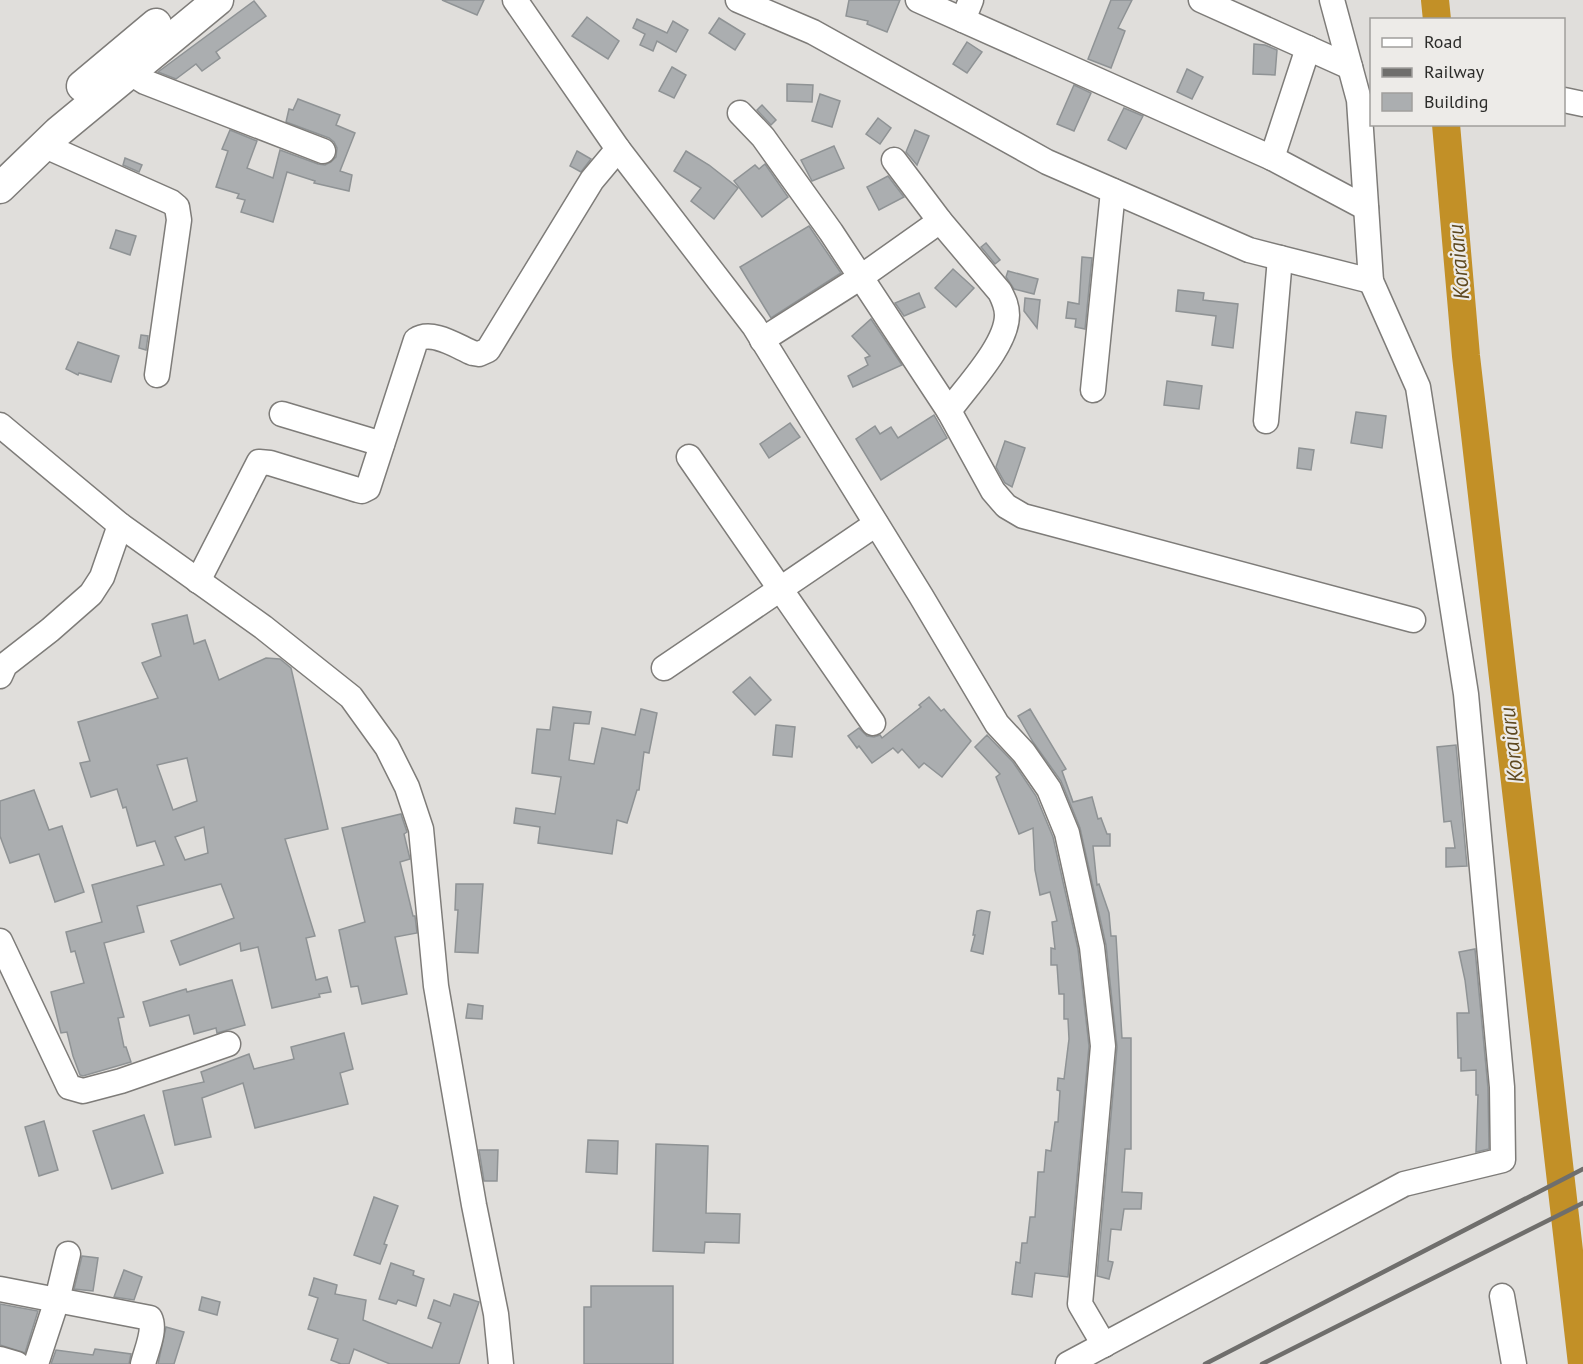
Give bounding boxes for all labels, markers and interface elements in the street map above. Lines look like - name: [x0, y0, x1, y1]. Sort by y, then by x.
- legend: [1370, 18, 1565, 126]
- text: Road: [1424, 30, 1462, 53]
- text: Railway: [1424, 60, 1485, 83]
- text: Building: [1424, 90, 1488, 113]
- water label: Koraiaru: [1441, 223, 1475, 301]
- water label: Koraiaru: [1492, 706, 1530, 784]

